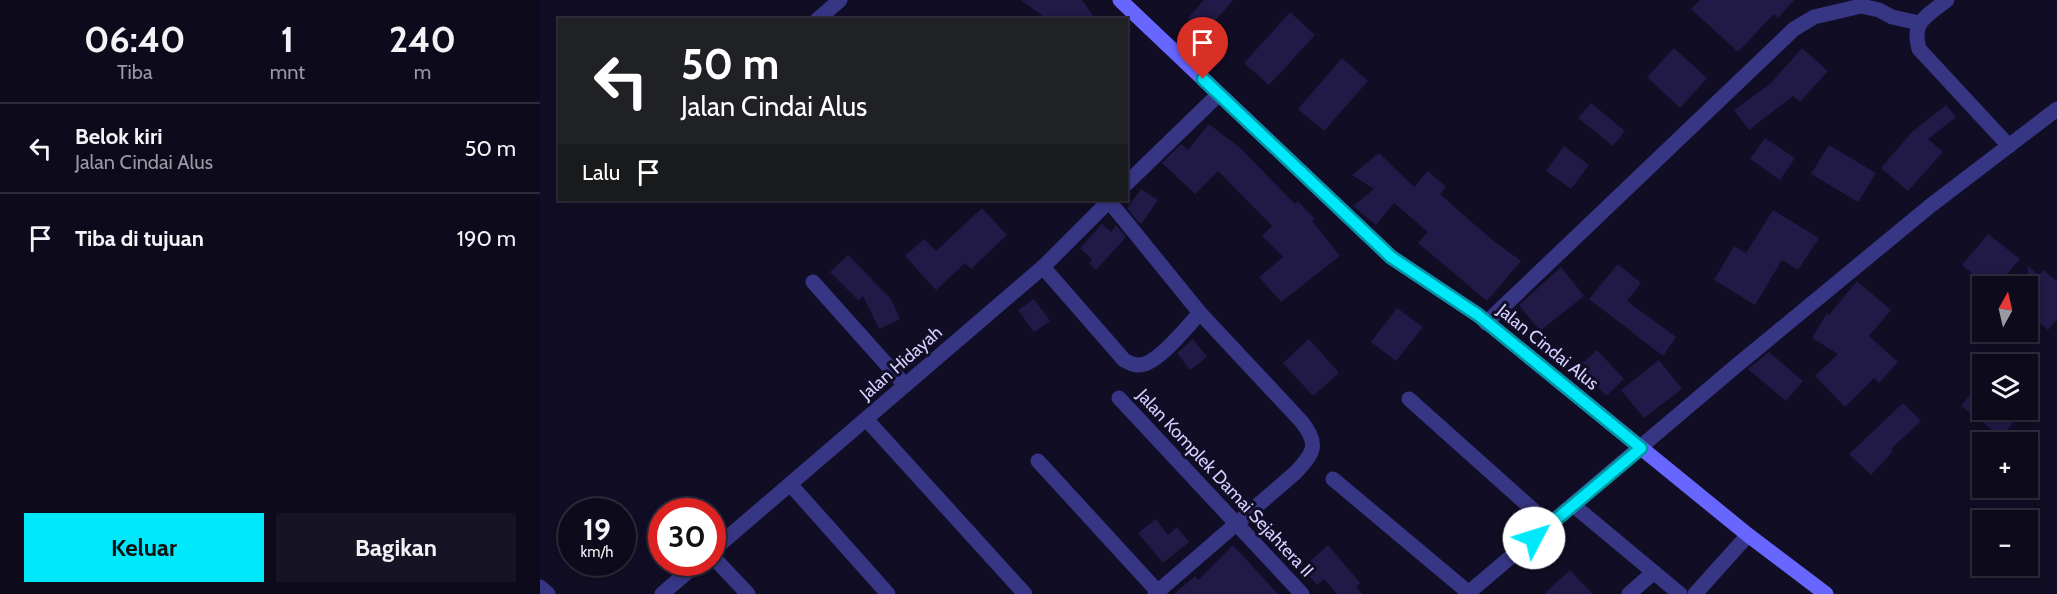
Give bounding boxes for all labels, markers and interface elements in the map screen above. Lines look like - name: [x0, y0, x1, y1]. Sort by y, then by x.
- text: 06:40: [84, 17, 186, 61]
- text: 1: [281, 17, 294, 61]
- text: 240: [389, 17, 456, 61]
- pin: [1177, 17, 1228, 79]
- icon: arrive: [1186, 26, 1219, 59]
- text: 50 m: [681, 38, 779, 90]
- icon: left: [582, 42, 660, 120]
- text: Tiba: [117, 60, 153, 84]
- text: mnt: [270, 60, 305, 84]
- text: m: [414, 60, 431, 84]
- text: Jalan Cindai Alus: [681, 90, 867, 123]
- text: Belok kiri: [75, 123, 162, 150]
- icon: left: [24, 132, 57, 165]
- text: 50 m: [464, 135, 516, 162]
- text: Jalan Cindai Alus: [75, 150, 213, 174]
- icon: arrive: [632, 156, 665, 189]
- text: Lalu: [582, 159, 620, 186]
- icon: arrive: [24, 222, 57, 255]
- text: Tiba di tujuan: [75, 225, 204, 252]
- text: 190 m: [457, 225, 516, 252]
- north arrow: [1972, 276, 2038, 342]
- map controls: [1972, 276, 2038, 576]
- street label: Jalan Cindai Alus: [1492, 299, 1603, 395]
- street label: Jalan Hidayah: [855, 321, 947, 405]
- button: layers: [1972, 354, 2038, 420]
- street label: Jalan Komplek Damai Sejahtera II: [1131, 384, 1318, 582]
- button: +: [1972, 432, 2038, 498]
- speed limit sign: 30: [648, 498, 726, 576]
- position arrow: [1502, 506, 1566, 570]
- button: −: [1972, 510, 2038, 576]
- text: 19: [583, 511, 611, 548]
- button: Keluar: [24, 513, 264, 582]
- button: Bagikan: [276, 513, 516, 582]
- text: km/h: [581, 543, 613, 561]

